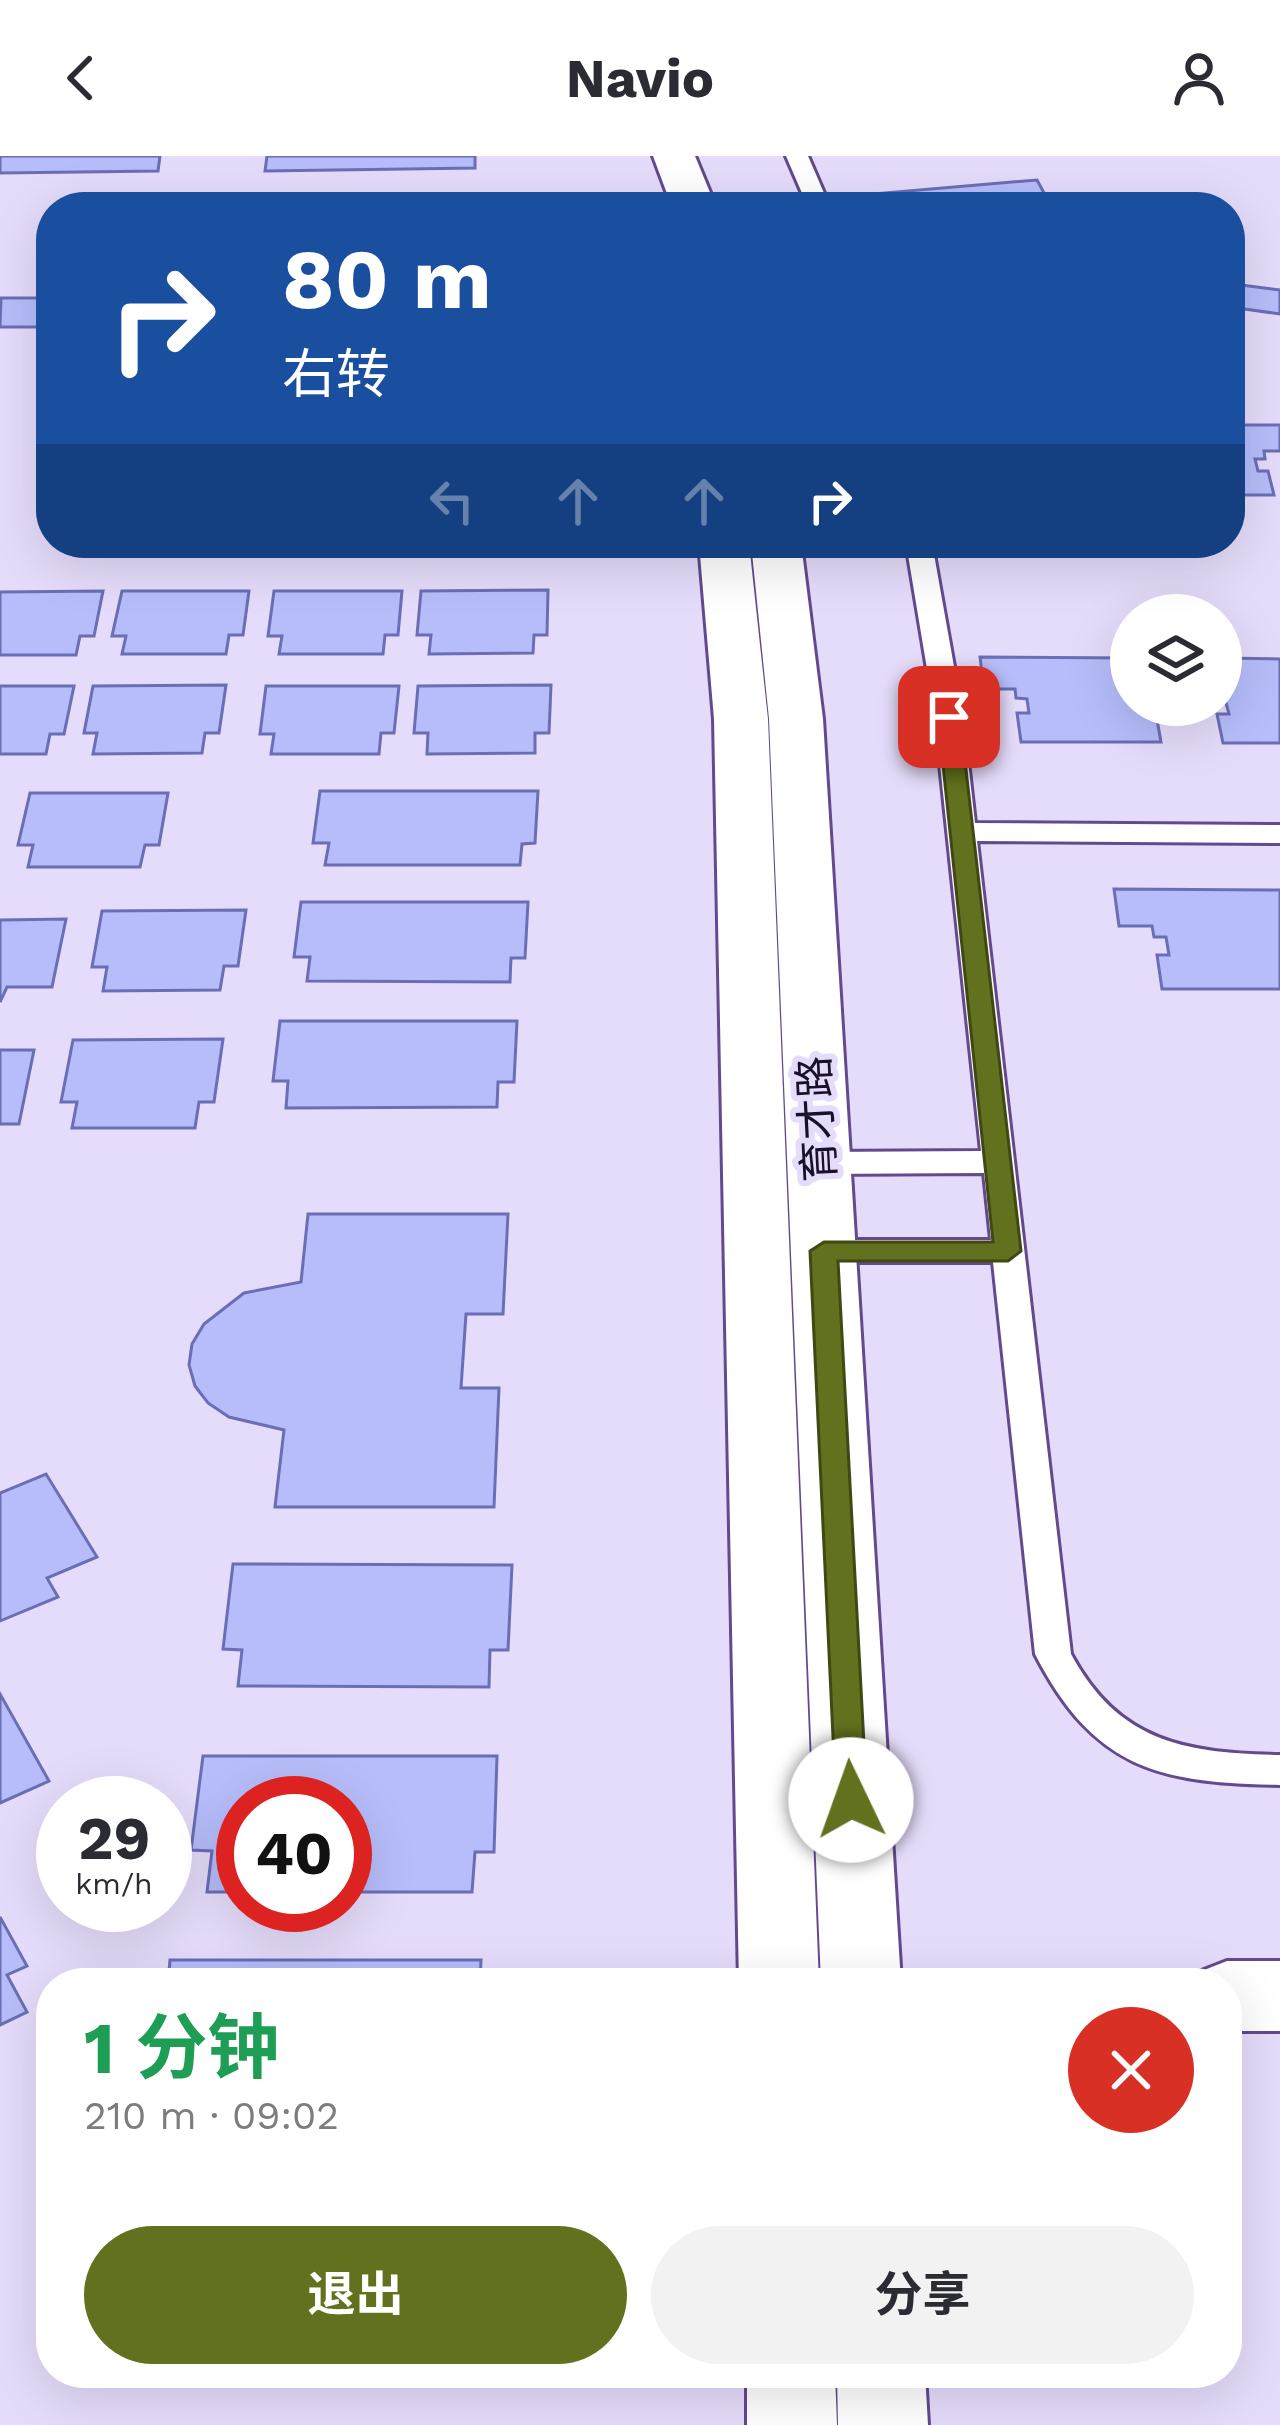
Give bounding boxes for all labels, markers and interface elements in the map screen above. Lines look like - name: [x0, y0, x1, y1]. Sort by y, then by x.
- icon: back: [48, 45, 114, 111]
- icon: person: [1166, 45, 1232, 111]
- text: Navio: [566, 47, 714, 110]
- text: 80 m: [282, 230, 492, 328]
- icon: right: [84, 240, 240, 396]
- text: 右转: [282, 343, 390, 406]
- icon: left: [419, 468, 485, 534]
- icon: ahead: [545, 468, 611, 534]
- icon: ahead: [671, 468, 737, 534]
- icon: right: [797, 468, 863, 534]
- map controls: [1110, 594, 1242, 726]
- button: layers: [1110, 594, 1242, 726]
- pin: [898, 666, 1000, 768]
- icon: arrive: [916, 684, 982, 750]
- street label: 育才路: [789, 1055, 845, 1183]
- position arrow: [788, 1737, 914, 1863]
- speed limit sign: 40: [216, 1776, 372, 1932]
- text: 29: [78, 1803, 150, 1874]
- text: km/h: [75, 1866, 153, 1901]
- text: 1 分钟: [84, 2006, 280, 2090]
- button: close: [1068, 2007, 1194, 2133]
- text: 210 m · 09:02: [84, 2093, 339, 2138]
- button: 退出: [84, 2226, 627, 2364]
- button: 分享: [651, 2226, 1194, 2364]

